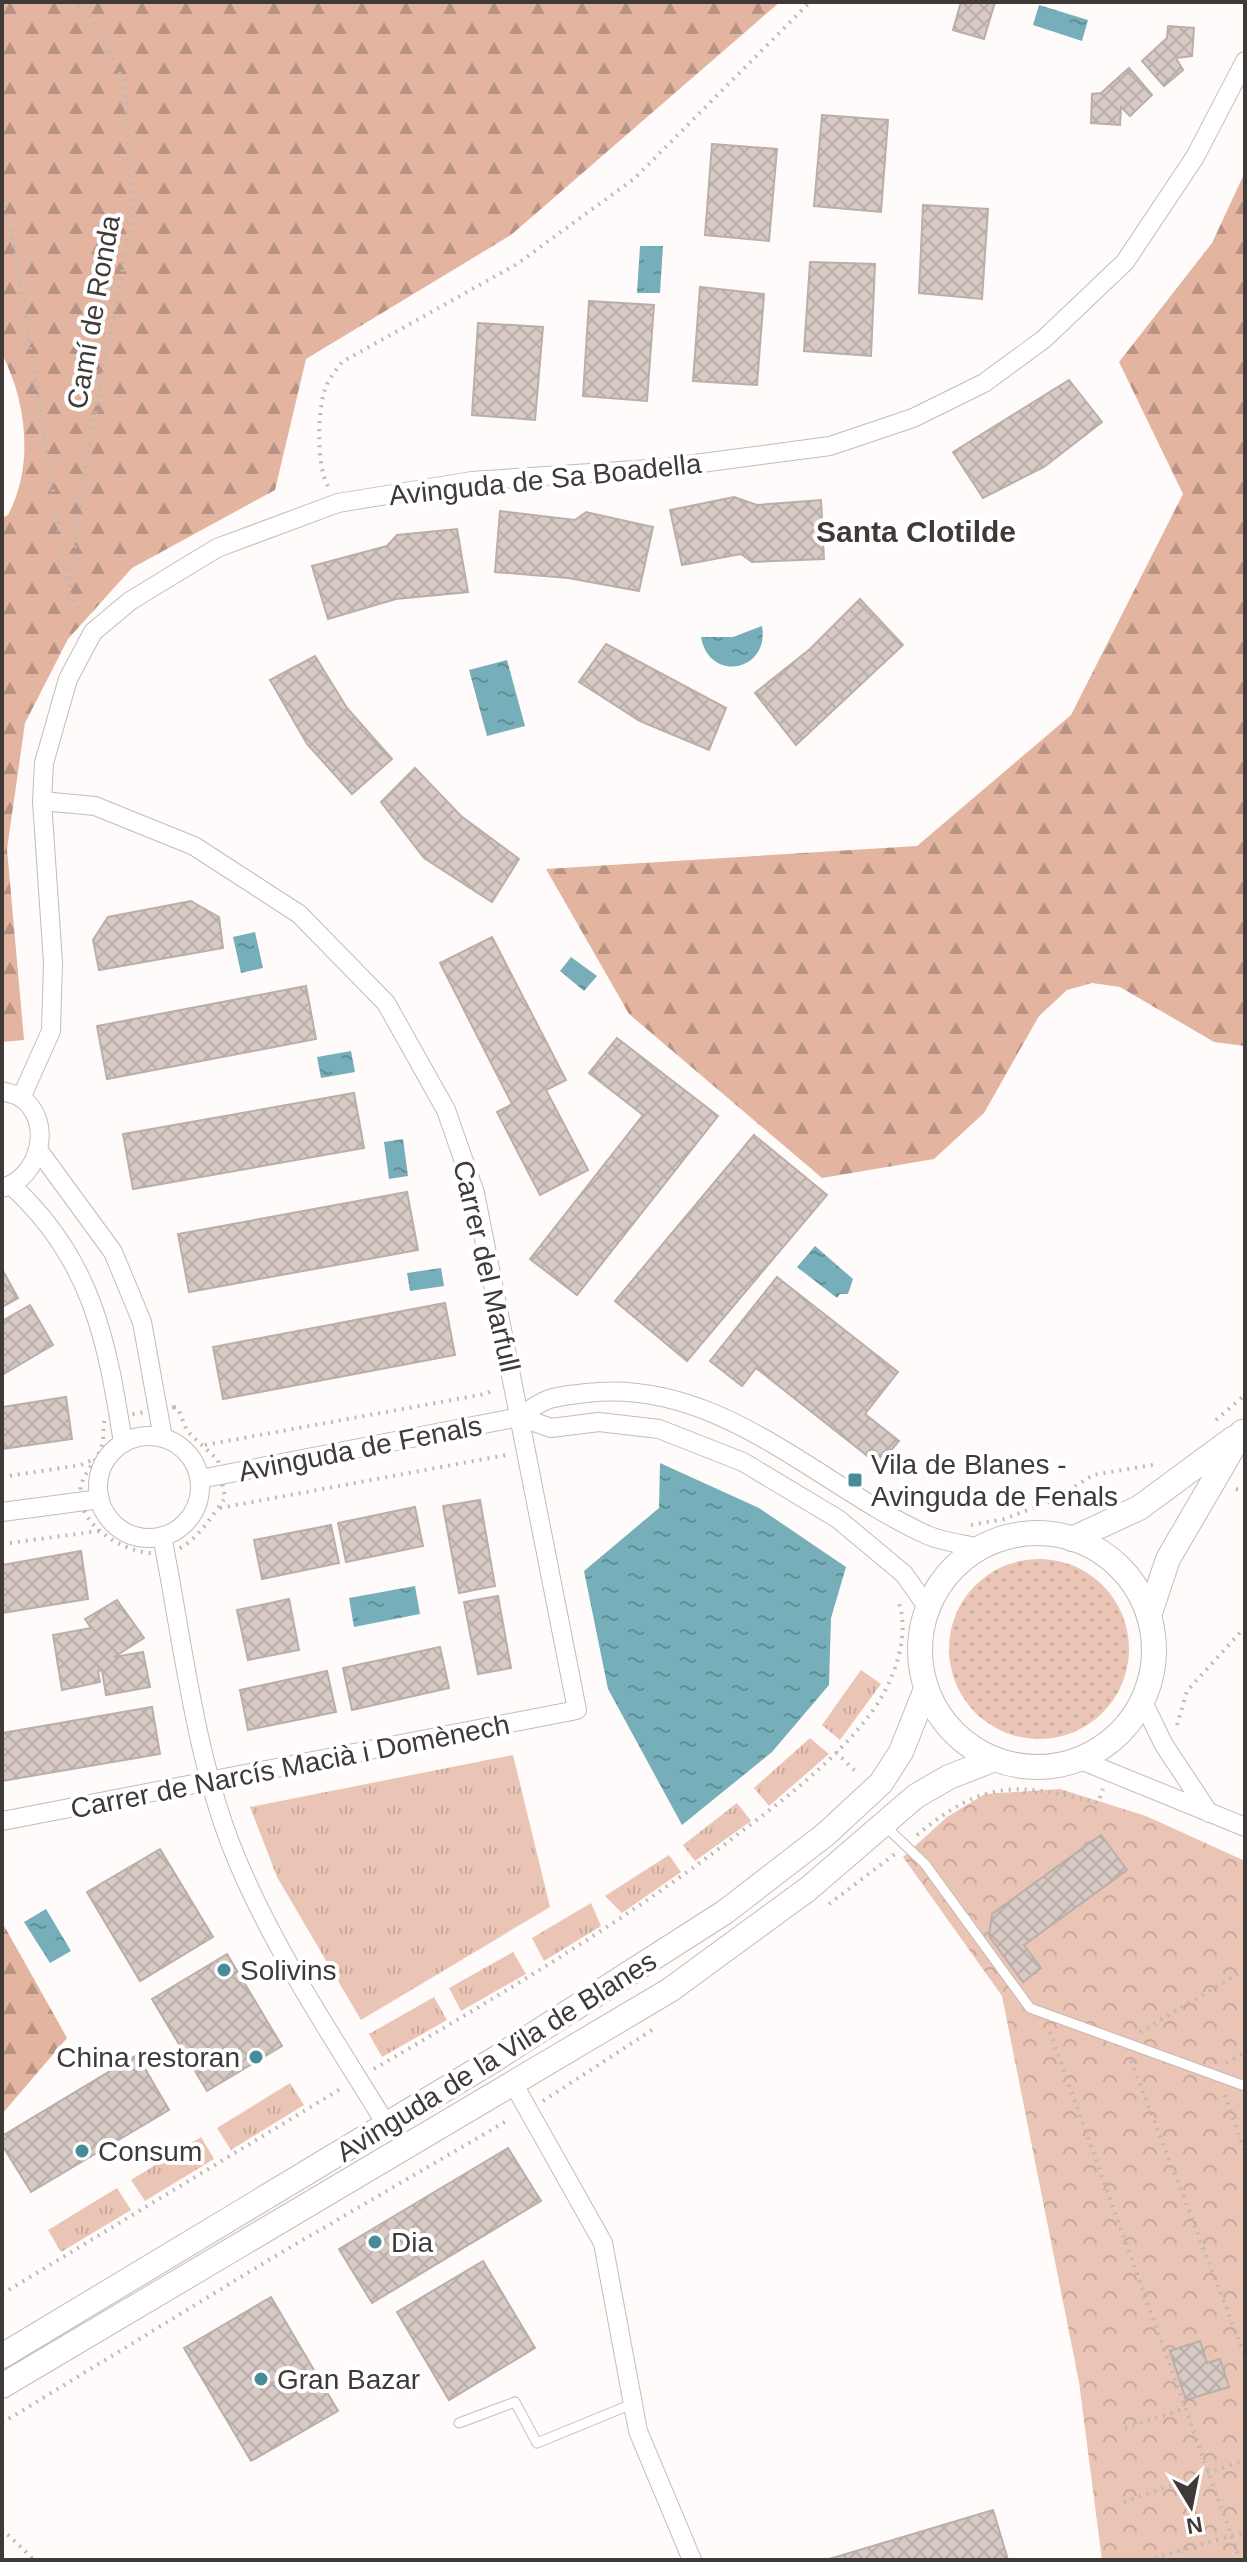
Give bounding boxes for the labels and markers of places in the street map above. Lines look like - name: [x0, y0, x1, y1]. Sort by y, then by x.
- place label: Vila de Blanes - Avinguda de Fenals: [871, 1449, 1118, 1512]
- marker: Vila de Blanes - Avinguda de Fenals: [846, 1471, 864, 1489]
- place label: Solivins: [240, 1955, 336, 1986]
- marker: Solivins: [215, 1961, 233, 1979]
- place label: China restoran: [56, 2042, 240, 2073]
- marker: China restoran: [247, 2048, 265, 2066]
- place label: Consum: [98, 2136, 202, 2167]
- marker: Consum: [73, 2142, 91, 2160]
- place label: Dia: [391, 2227, 433, 2258]
- marker: Dia: [366, 2233, 384, 2251]
- place label: Gran Bazar: [277, 2364, 420, 2395]
- marker: Gran Bazar: [252, 2370, 270, 2388]

